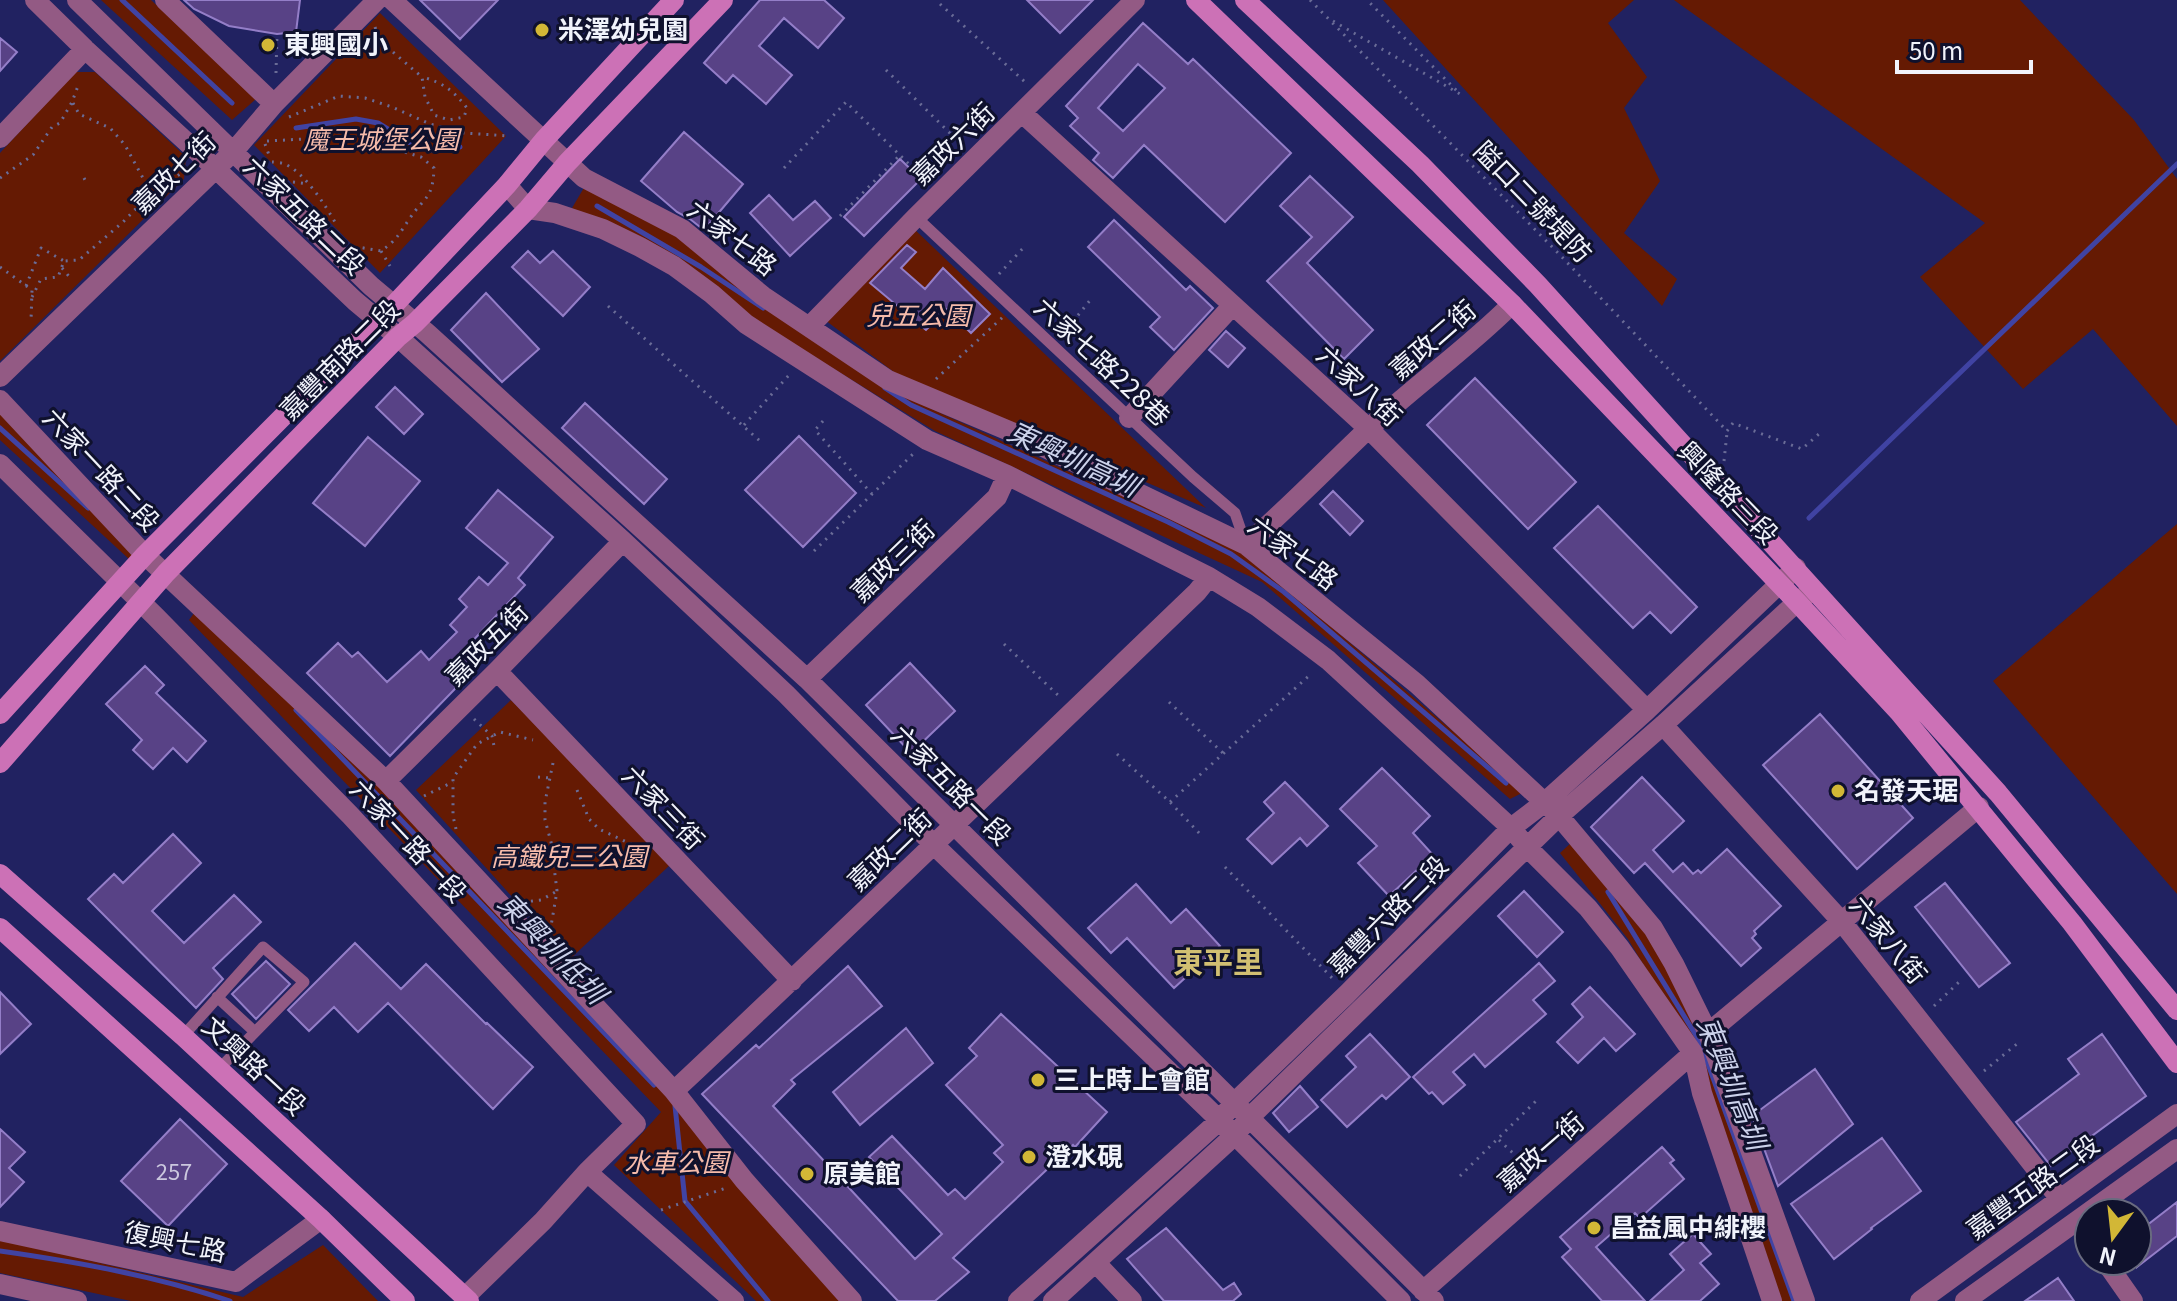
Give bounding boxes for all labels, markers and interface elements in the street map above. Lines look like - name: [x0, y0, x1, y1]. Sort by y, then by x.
- place label: 米澤幼兒園: [558, 9, 688, 46]
- marker: 米澤幼兒園: [533, 21, 551, 39]
- place label: 東興國小: [284, 24, 388, 61]
- scale bar: [1897, 24, 2031, 74]
- text: 50 m: [1909, 32, 1963, 67]
- marker: 東興國小: [259, 36, 277, 54]
- street label: 嘉政六街: [901, 93, 1002, 192]
- park label: 魔王城堡公園: [303, 119, 463, 156]
- street label: 嘉政七街: [122, 122, 223, 221]
- street label: 隘口二號堤防: [1467, 131, 1602, 269]
- street label: 六家五路二段: [237, 147, 375, 282]
- street label: 六家七路: [681, 189, 786, 283]
- street label: 六家七路228巷: [1028, 288, 1180, 433]
- street label: 嘉豐南路二段: [270, 290, 406, 426]
- street label: 嘉政二街: [1380, 290, 1483, 386]
- park label: 兒五公園: [866, 295, 974, 332]
- street label: 六家八街: [1310, 335, 1411, 433]
- street label: 六家一路二段: [36, 399, 170, 538]
- water label: 東興圳高圳: [1002, 409, 1149, 507]
- street label: 興隆路三段: [1671, 432, 1788, 551]
- street label: 六家七路: [1242, 505, 1347, 597]
- street label: 嘉政三街: [841, 510, 942, 609]
- street label: 嘉政五街: [435, 592, 535, 692]
- street label: 六家五路一段: [885, 715, 1021, 851]
- street label: 六家三街: [615, 756, 714, 857]
- street label: 六家一路一段: [343, 770, 477, 909]
- place label: 名發天琚: [1854, 770, 1958, 807]
- marker: 名發天琚: [1829, 782, 1847, 800]
- street label: 嘉政二街: [838, 799, 939, 898]
- park label: 高鐵兒三公園: [491, 836, 651, 873]
- street label: 嘉豐六路二段: [1318, 846, 1454, 982]
- water label: 東興圳低圳: [490, 882, 619, 1014]
- street label: 六家八街: [1843, 886, 1937, 990]
- district label: 東平里: [1173, 938, 1263, 982]
- street label: 文興路一段: [196, 1006, 316, 1122]
- water label: 東興圳高圳: [1689, 1010, 1780, 1158]
- place label: 三上時上會館: [1054, 1059, 1210, 1096]
- marker: 三上時上會館: [1029, 1071, 1047, 1089]
- street label: 嘉政一街: [1488, 1102, 1591, 1198]
- street label: 嘉豐五路二段: [1958, 1124, 2106, 1246]
- place label: 澄水硯: [1045, 1136, 1123, 1173]
- park label: 水車公園: [624, 1142, 732, 1179]
- marker: 澄水硯: [1020, 1148, 1038, 1166]
- place label: 原美館: [823, 1153, 901, 1190]
- house number: 257: [156, 1154, 192, 1186]
- marker: 原美館: [798, 1165, 816, 1183]
- north arrow: [2073, 1197, 2153, 1277]
- place label: 昌益風中緋櫻: [1610, 1207, 1766, 1244]
- street label: 復興七路: [121, 1211, 230, 1268]
- marker: 昌益風中緋櫻: [1585, 1219, 1603, 1237]
- text: N: [2095, 1241, 2119, 1276]

